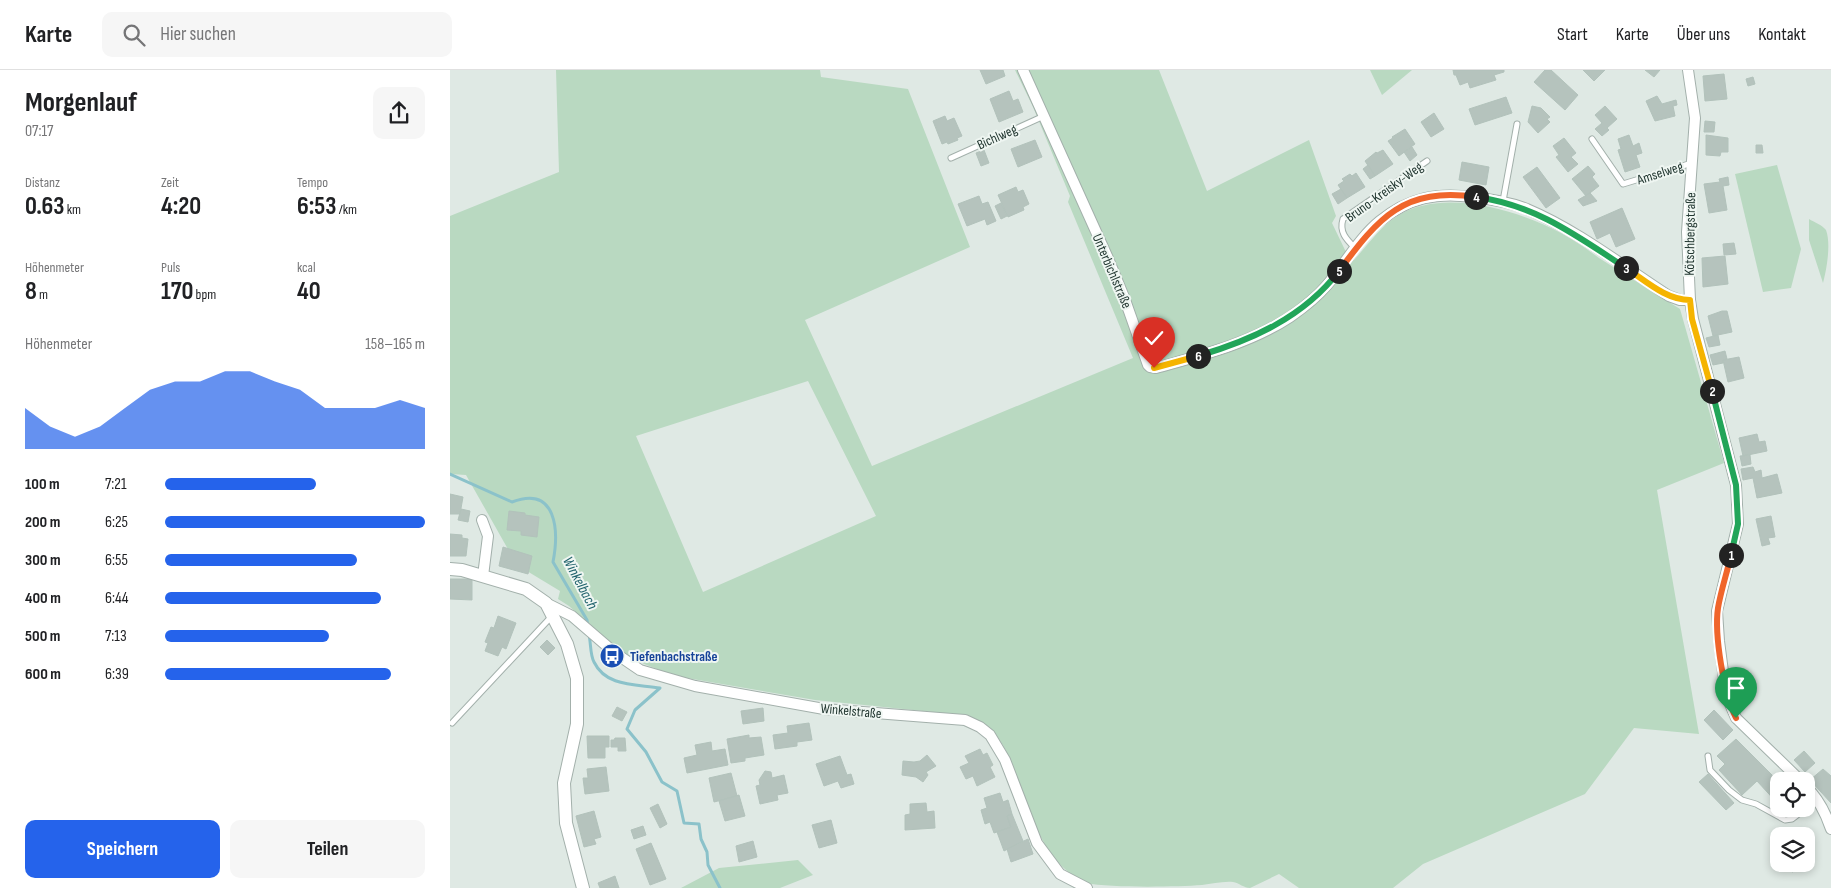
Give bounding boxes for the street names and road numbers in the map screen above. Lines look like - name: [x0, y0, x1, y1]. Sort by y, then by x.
- street label: Bichlweg: [974, 121, 1020, 153]
- street label: Amselweg: [1634, 157, 1686, 189]
- street label: Bruno-Kreisky-Weg: [1342, 158, 1426, 226]
- street label: Kötschbergstraße: [1681, 192, 1699, 276]
- street label: Unterbichlstraße: [1089, 231, 1135, 311]
- street label: Winkelstraße: [820, 700, 882, 722]

